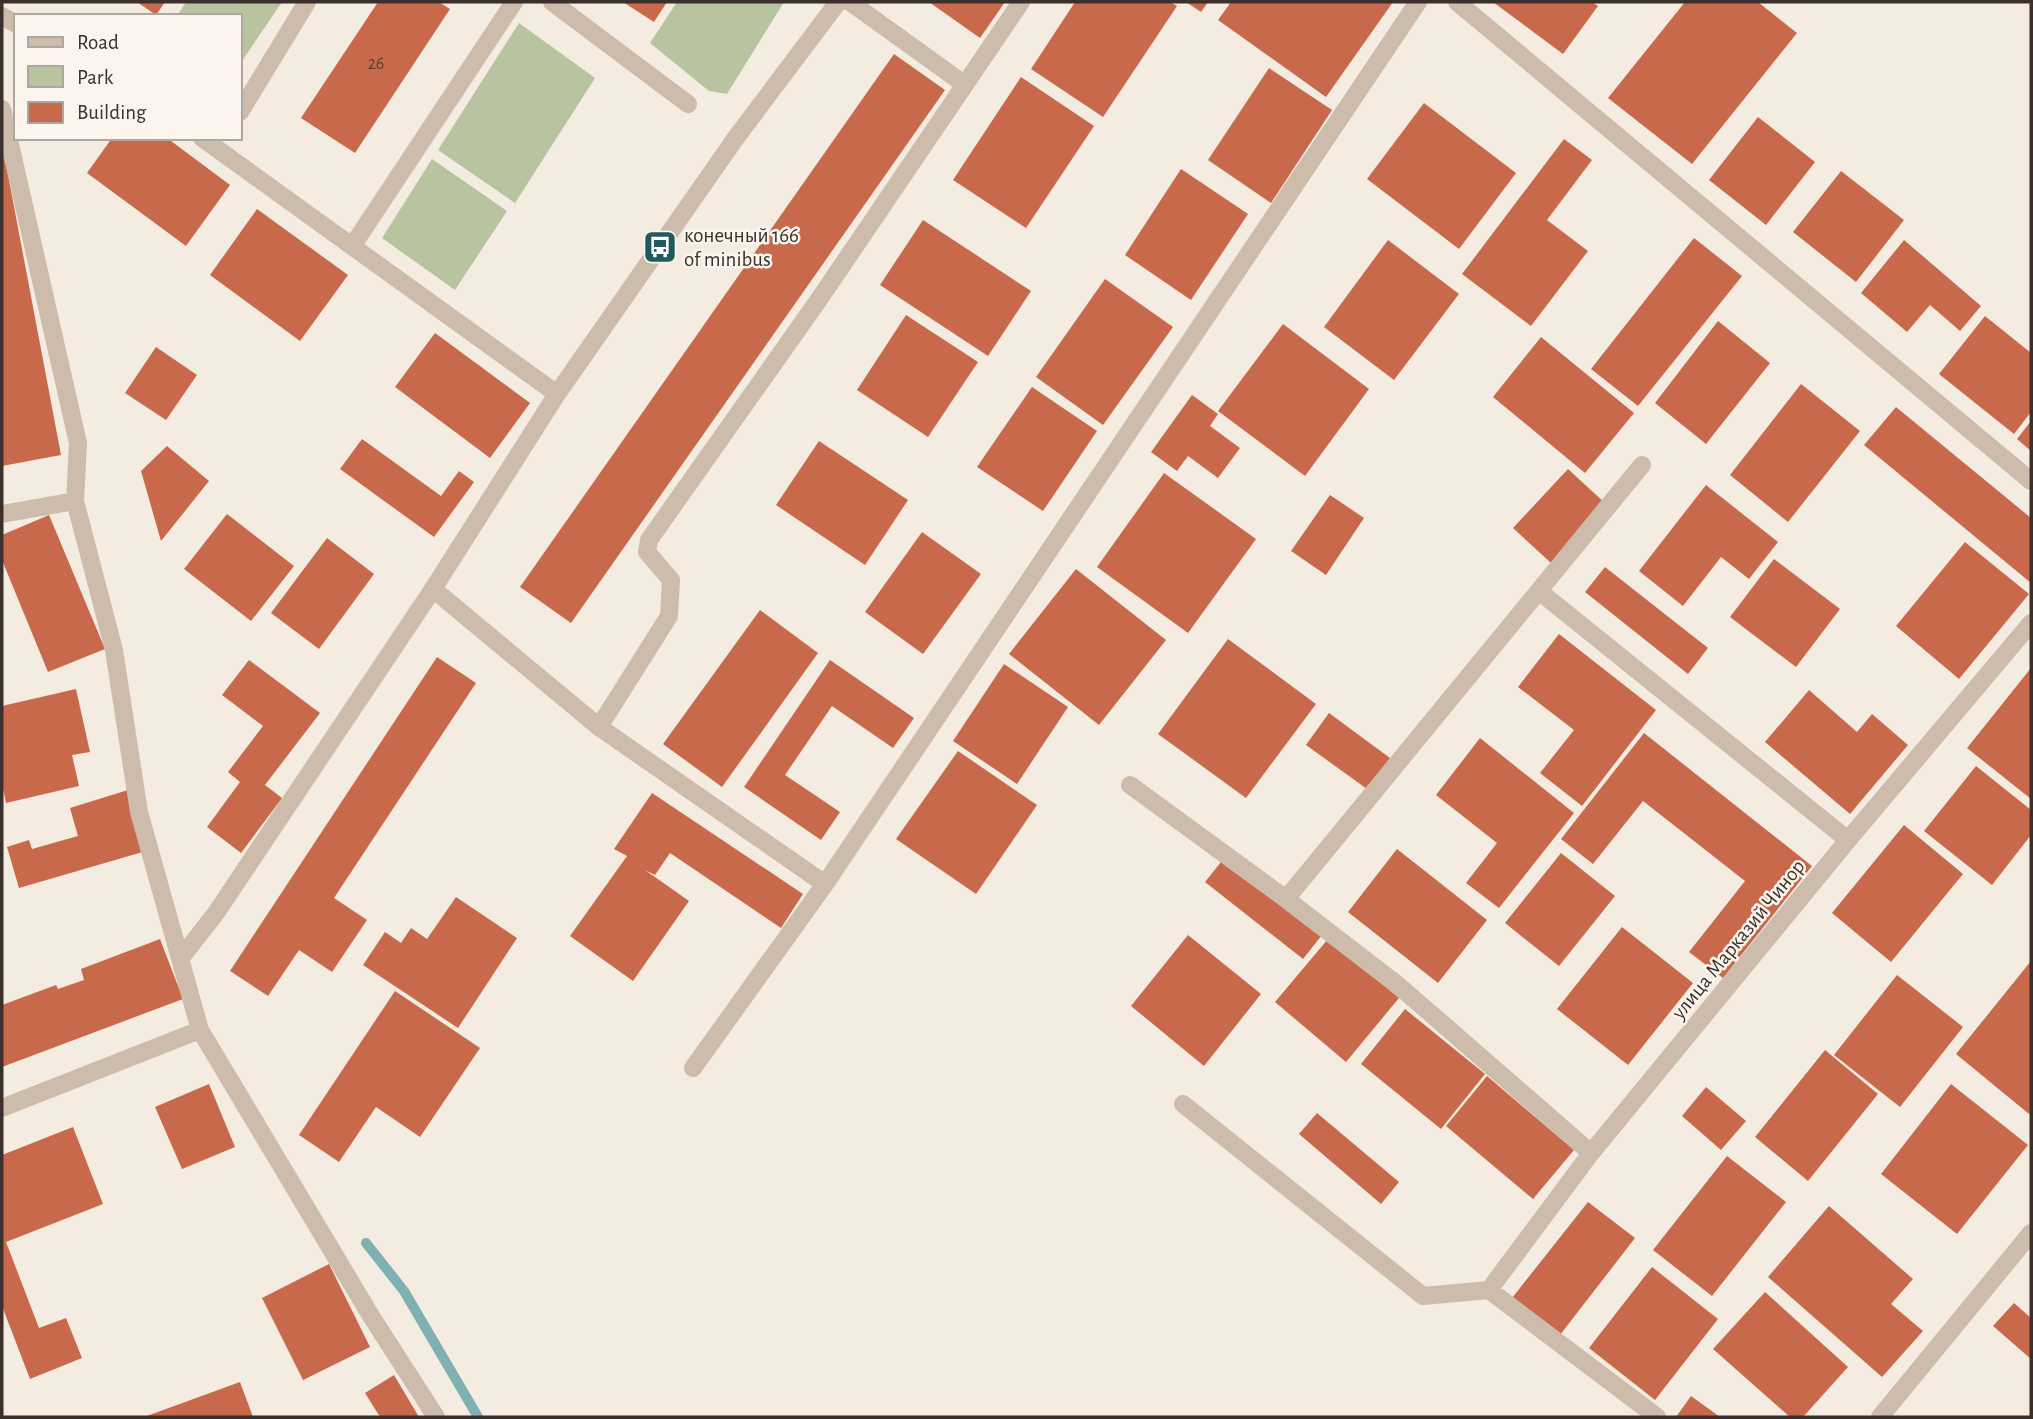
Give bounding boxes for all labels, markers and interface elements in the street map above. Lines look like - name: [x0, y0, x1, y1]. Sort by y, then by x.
- legend: [14, 14, 242, 140]
- text: Road: [77, 32, 119, 53]
- house number: 26: [368, 55, 384, 73]
- text: Park: [77, 67, 114, 88]
- text: Building: [77, 102, 147, 123]
- place label: конечный 166 of minibus: [684, 225, 799, 270]
- bus stop icon: конечный 166 of minibus: [641, 228, 679, 266]
- street label: улица Марказий Чинор: [1667, 856, 1809, 1024]

